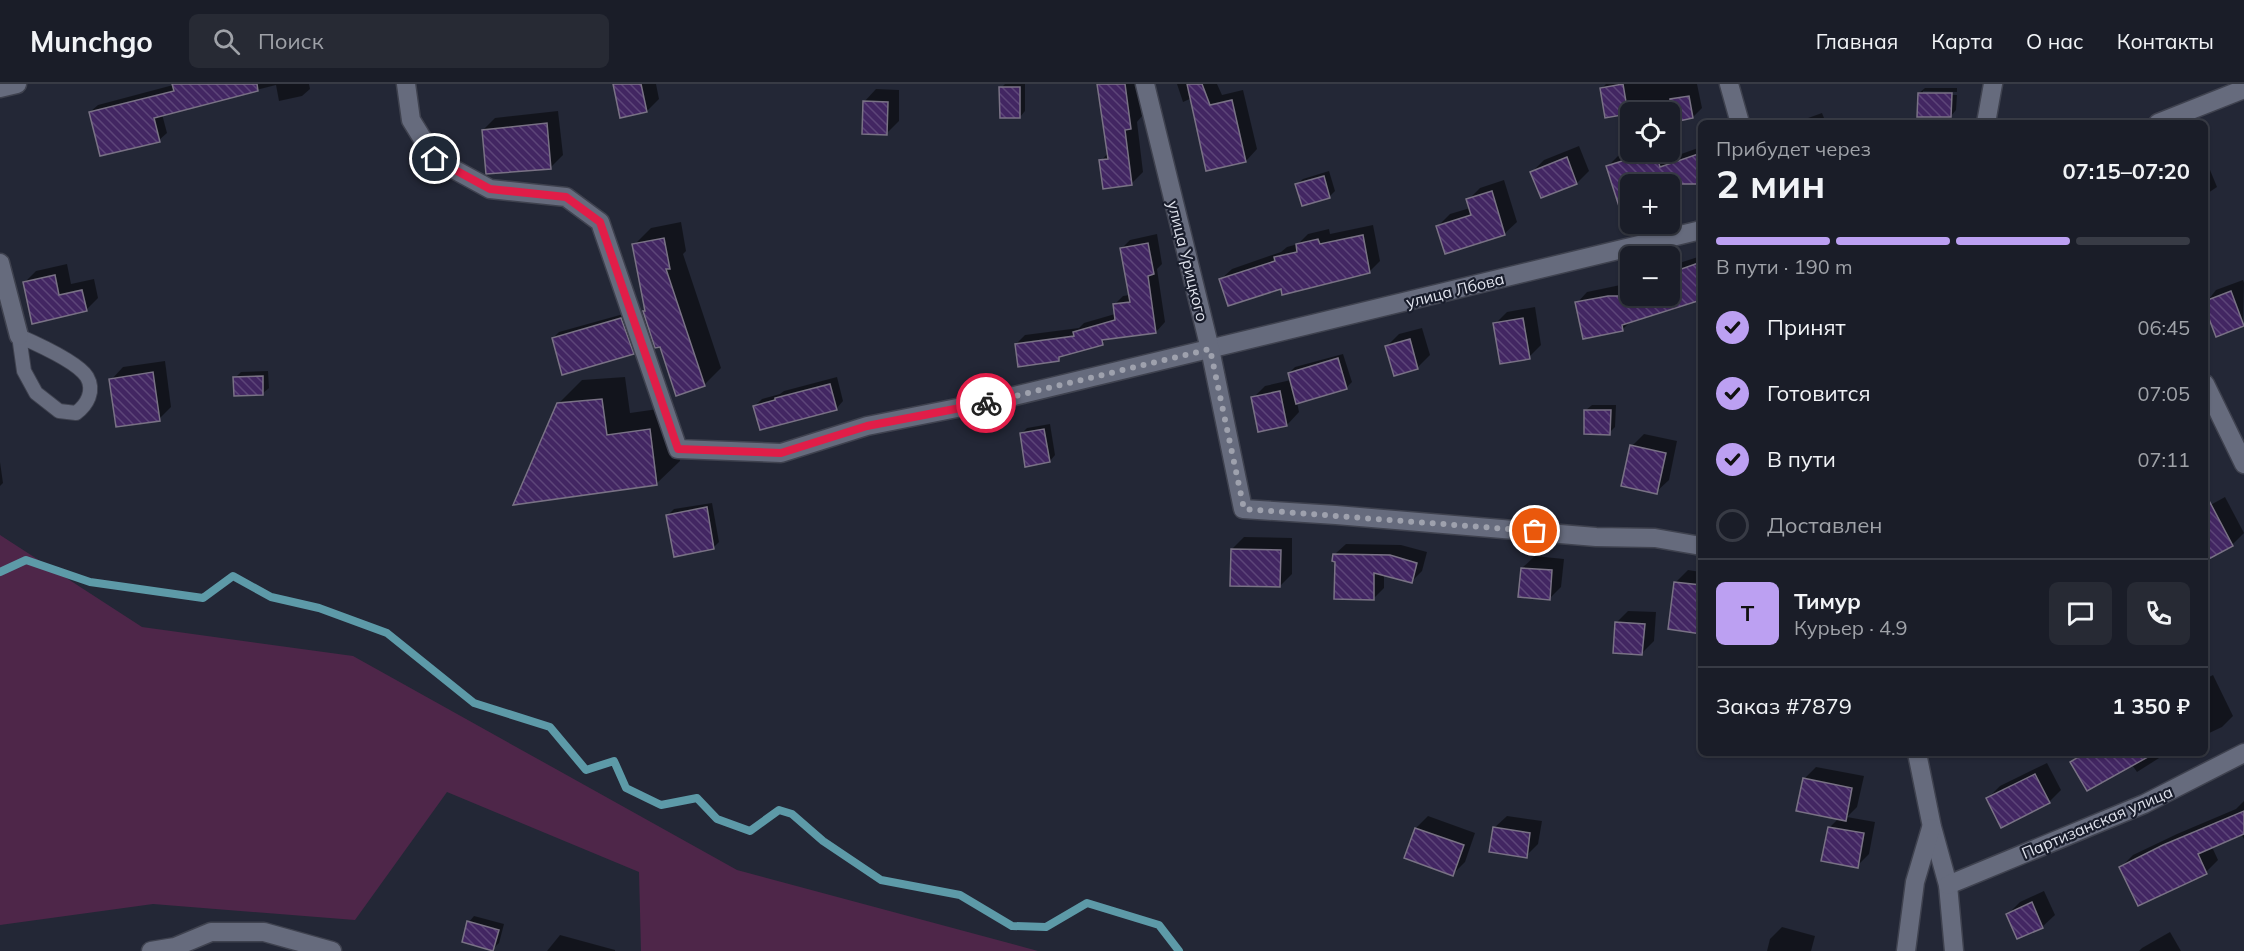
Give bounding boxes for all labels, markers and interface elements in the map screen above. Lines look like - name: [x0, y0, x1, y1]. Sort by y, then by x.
- search box: [189, 14, 609, 68]
- text: Munchgo: [30, 24, 153, 59]
- icon: search: [210, 25, 243, 58]
- text: Поиск: [258, 27, 324, 55]
- text: Главная: [1816, 28, 1898, 54]
- text: Карта: [1931, 28, 1993, 54]
- text: О нас: [2026, 28, 2084, 54]
- text: Контакты: [2117, 28, 2214, 54]
- map controls: [1620, 102, 1680, 306]
- button: locate: [1620, 102, 1680, 162]
- pin: [409, 133, 460, 184]
- text: Прибудет через: [1716, 136, 1871, 161]
- icon: home: [418, 142, 451, 175]
- text: 07:15–07:20: [2062, 157, 2190, 185]
- text: 2 мин: [1716, 159, 1825, 208]
- button: +: [1620, 174, 1680, 234]
- street label: улица Урицкого: [1163, 198, 1213, 324]
- button: −: [1620, 246, 1680, 306]
- text: В пути · 190 m: [1716, 254, 1852, 279]
- street label: улица Лбова: [1404, 268, 1506, 312]
- icon: check: [1716, 311, 1749, 344]
- text: Принят: [1767, 313, 1846, 341]
- text: 06:45: [2137, 315, 2190, 340]
- courier: [956, 373, 1016, 433]
- icon: check: [1716, 377, 1749, 410]
- text: Готовится: [1767, 379, 1871, 407]
- text: 07:05: [2137, 381, 2190, 406]
- icon: bike: [970, 387, 1003, 420]
- icon: check: [1716, 443, 1749, 476]
- text: В пути: [1767, 445, 1836, 473]
- text: 07:11: [2137, 447, 2190, 472]
- pin: [1509, 505, 1560, 556]
- text: Доставлен: [1767, 511, 1883, 539]
- icon: bag: [1518, 514, 1551, 547]
- button: chat: [2049, 582, 2112, 645]
- button: phone: [2127, 582, 2190, 645]
- text: Тимур: [1794, 587, 1861, 615]
- text: Т: [1741, 599, 1754, 627]
- text: Курьер · 4.9: [1794, 615, 1908, 640]
- text: Заказ #7879: [1716, 692, 1852, 720]
- text: 1 350 ₽: [2112, 692, 2190, 720]
- street label: Партизанская улица: [2019, 781, 2175, 863]

